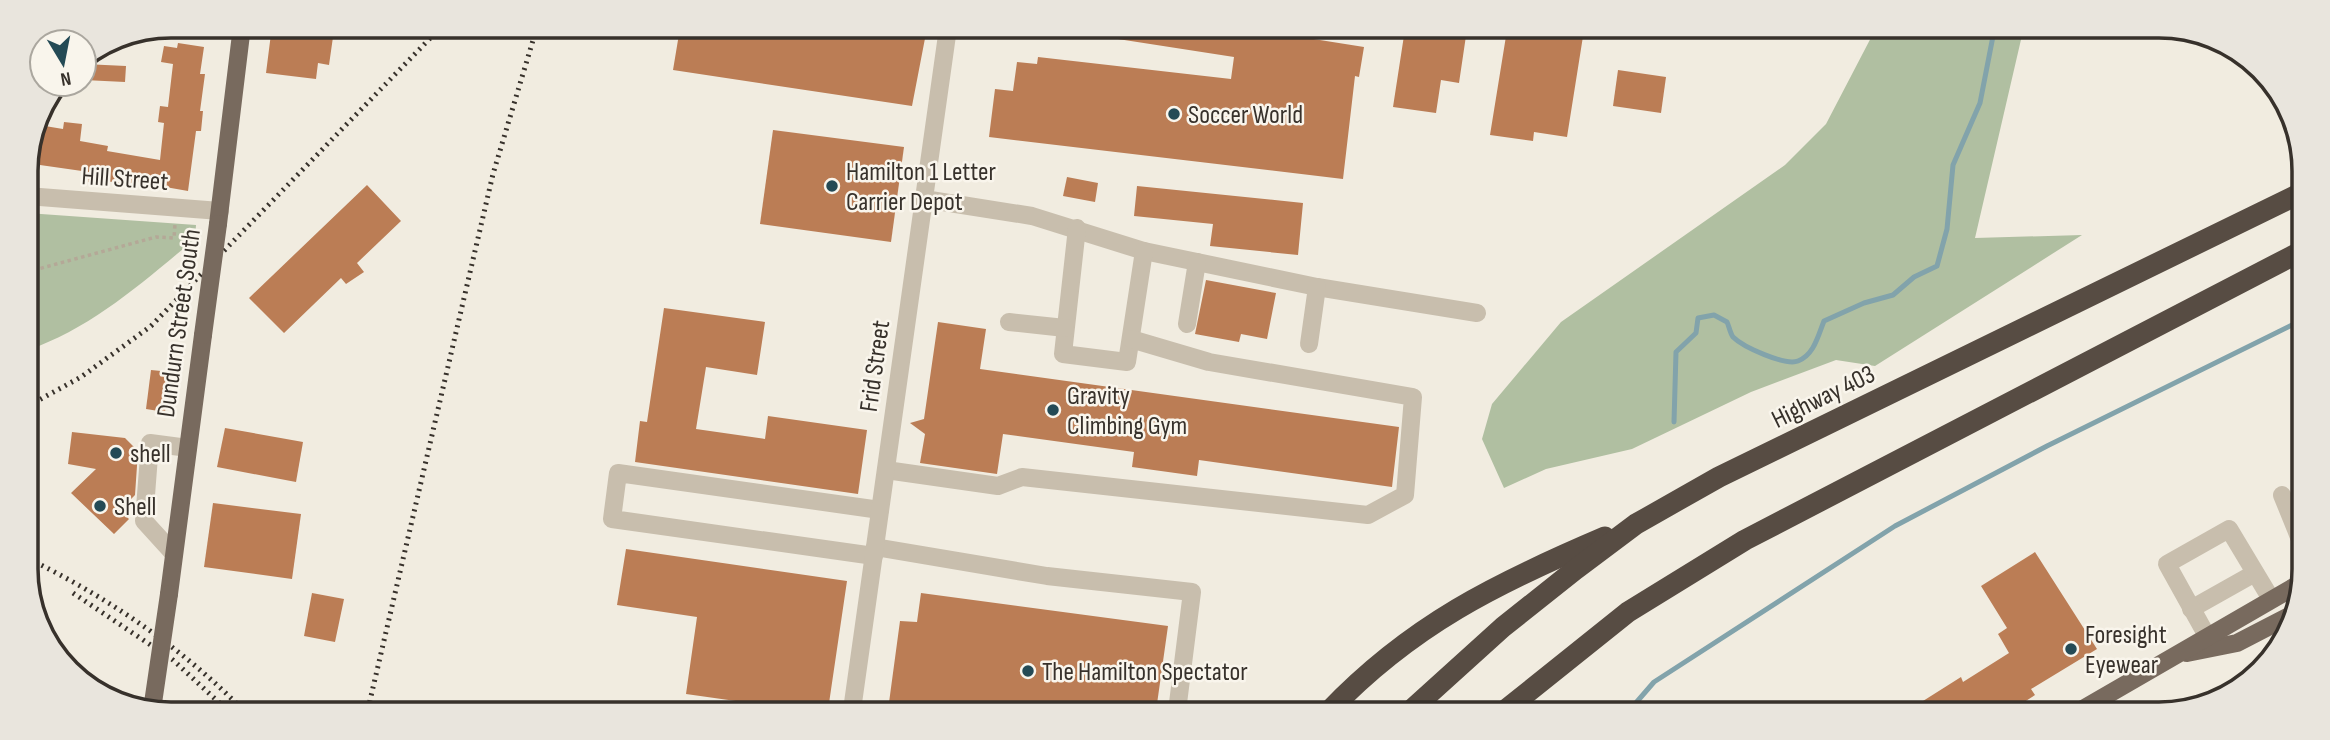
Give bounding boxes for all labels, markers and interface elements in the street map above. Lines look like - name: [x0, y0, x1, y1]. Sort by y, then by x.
- north arrow: [28, 28, 98, 98]
- text: N: [59, 66, 73, 90]
- place label: Soccer World: [1188, 100, 1303, 131]
- marker: Soccer World: [1166, 106, 1182, 122]
- place label: Hamilton 1 Letter Carrier Depot: [846, 157, 996, 218]
- street label: Hill Street: [81, 161, 169, 198]
- marker: Hamilton 1 Letter Carrier Depot: [824, 178, 840, 194]
- street label: Dundurn Street South: [151, 227, 208, 419]
- street label: Frid Street: [854, 318, 897, 414]
- street label: Highway 403: [1767, 359, 1880, 436]
- place label: Gravity Climbing Gym: [1067, 381, 1187, 442]
- marker: Gravity Climbing Gym: [1045, 402, 1061, 418]
- place label: shell: [130, 439, 171, 470]
- marker: shell: [108, 445, 124, 461]
- place label: Shell: [114, 492, 156, 523]
- marker: Shell: [92, 498, 108, 514]
- place label: Foresight Eyewear: [2085, 620, 2167, 681]
- marker: Foresight Eyewear: [2063, 641, 2079, 657]
- place label: The Hamilton Spectator: [1042, 657, 1248, 688]
- marker: The Hamilton Spectator: [1020, 663, 1036, 679]

